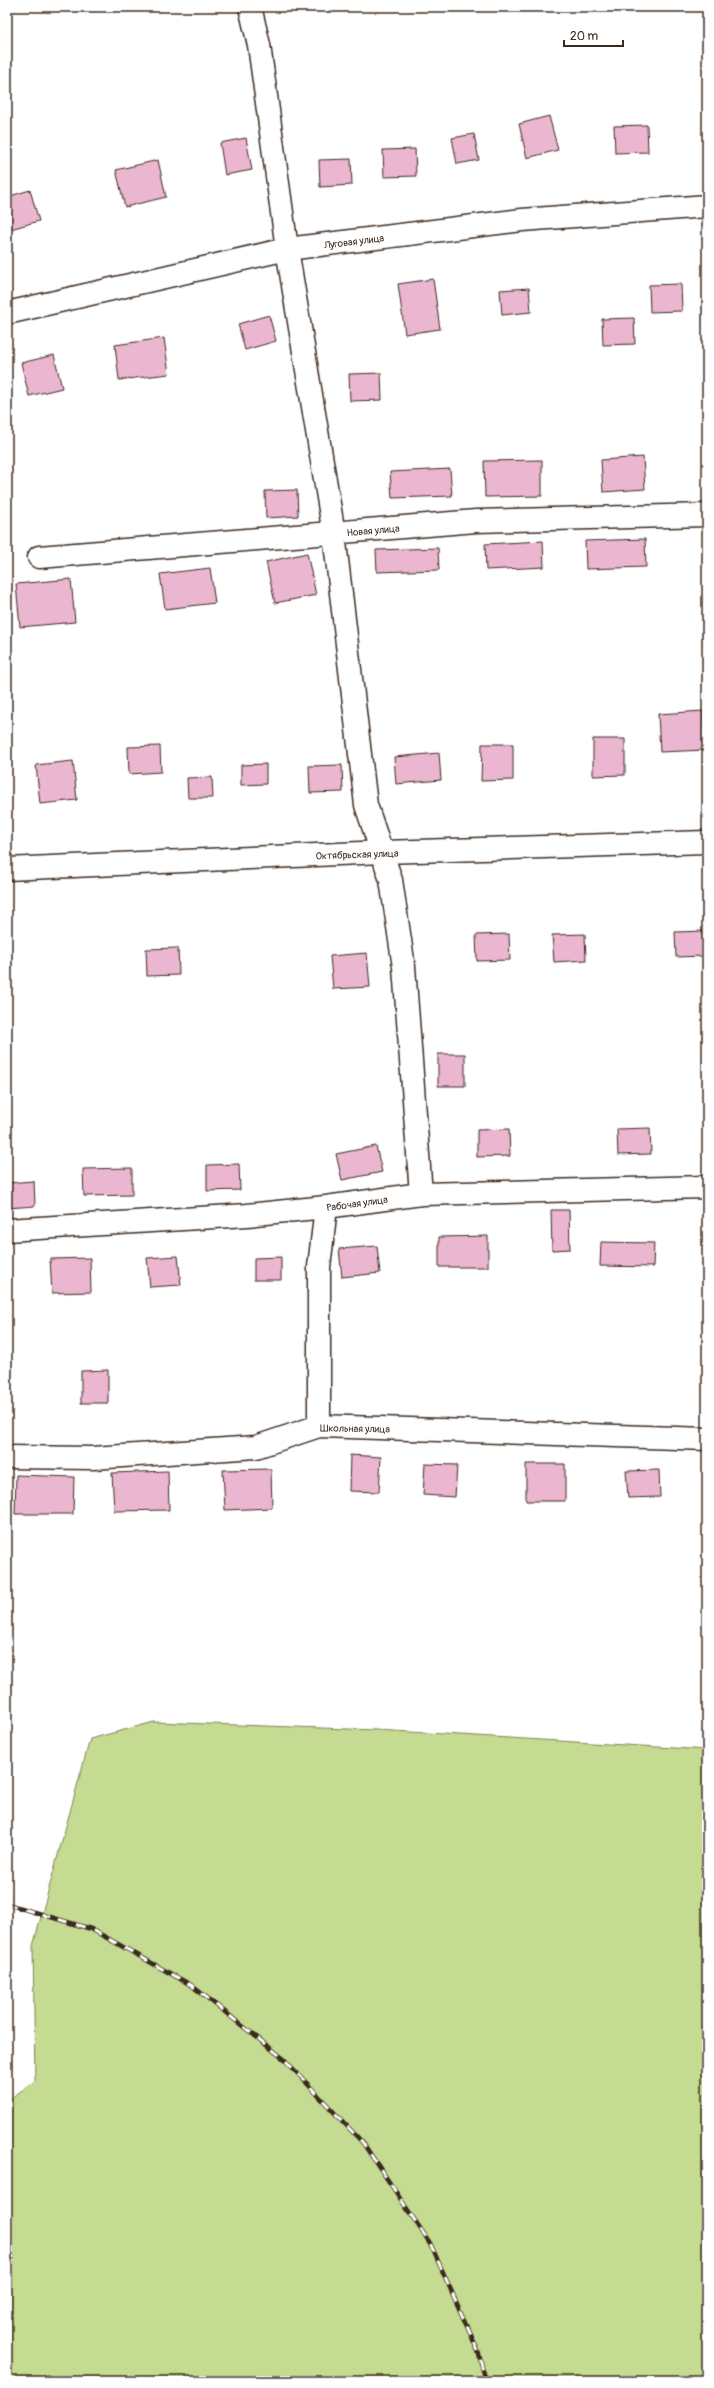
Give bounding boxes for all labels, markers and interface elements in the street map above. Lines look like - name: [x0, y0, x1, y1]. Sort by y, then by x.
- scale bar: [564, 22, 623, 48]
- text: 20 m: [570, 29, 599, 44]
- street label: Луговая улица: [322, 232, 385, 252]
- street label: Новая улица: [346, 523, 400, 539]
- street label: Октябрьская улица: [315, 848, 399, 862]
- street label: Рабочая улица: [326, 1194, 389, 1214]
- street label: Школьная улица: [320, 1422, 390, 1436]

